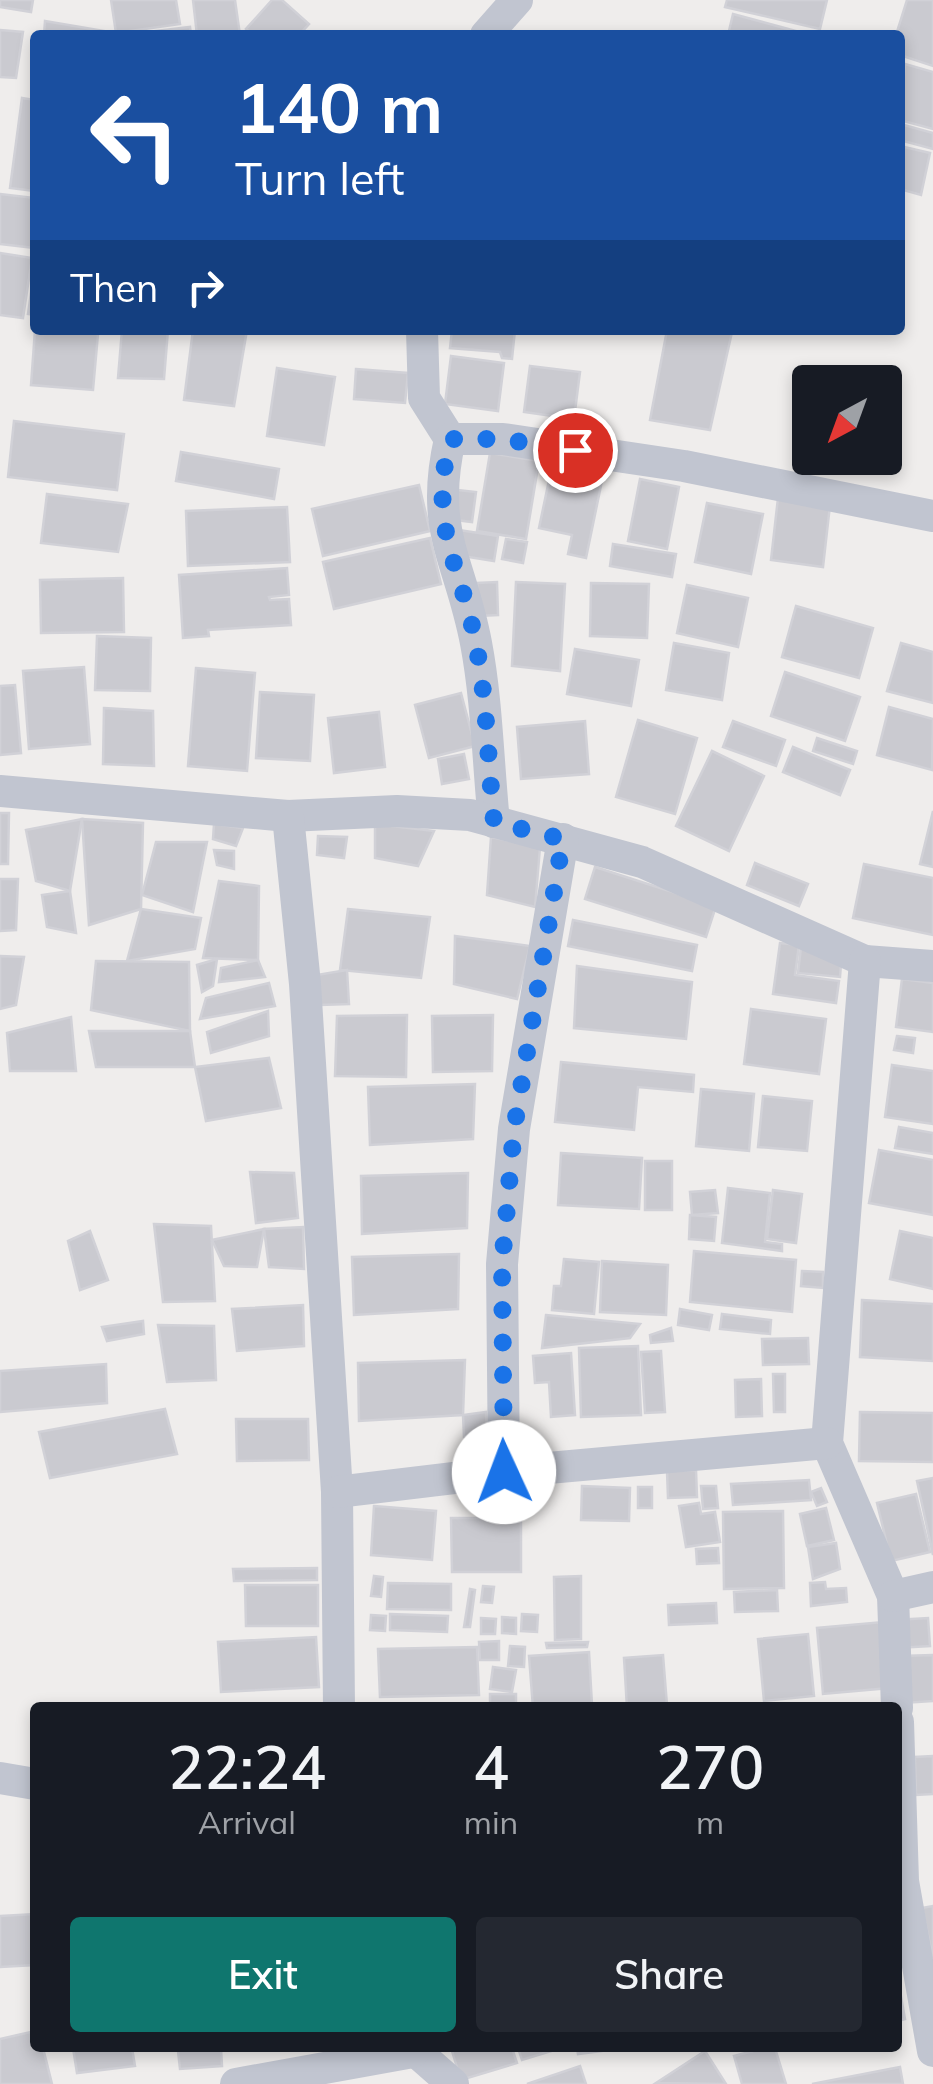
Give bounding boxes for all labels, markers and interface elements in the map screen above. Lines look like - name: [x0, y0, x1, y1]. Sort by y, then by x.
- text: 140 m: [235, 63, 443, 151]
- icon: left: [70, 70, 200, 200]
- text: Turn left: [235, 150, 404, 206]
- icon: right: [178, 260, 233, 315]
- text: Then: [70, 264, 158, 312]
- north arrow: [792, 365, 902, 475]
- map controls: [792, 365, 902, 475]
- pin: [533, 408, 618, 493]
- icon: arrive: [548, 423, 603, 478]
- position arrow: [452, 1420, 556, 1524]
- text: 22:24: [168, 1729, 326, 1804]
- text: 4: [473, 1729, 509, 1804]
- text: 270: [656, 1729, 764, 1804]
- text: Arrival: [198, 1802, 296, 1842]
- text: min: [464, 1802, 518, 1842]
- text: m: [696, 1802, 724, 1842]
- button: Exit: [70, 1917, 456, 2032]
- button: Share: [476, 1917, 862, 2032]

